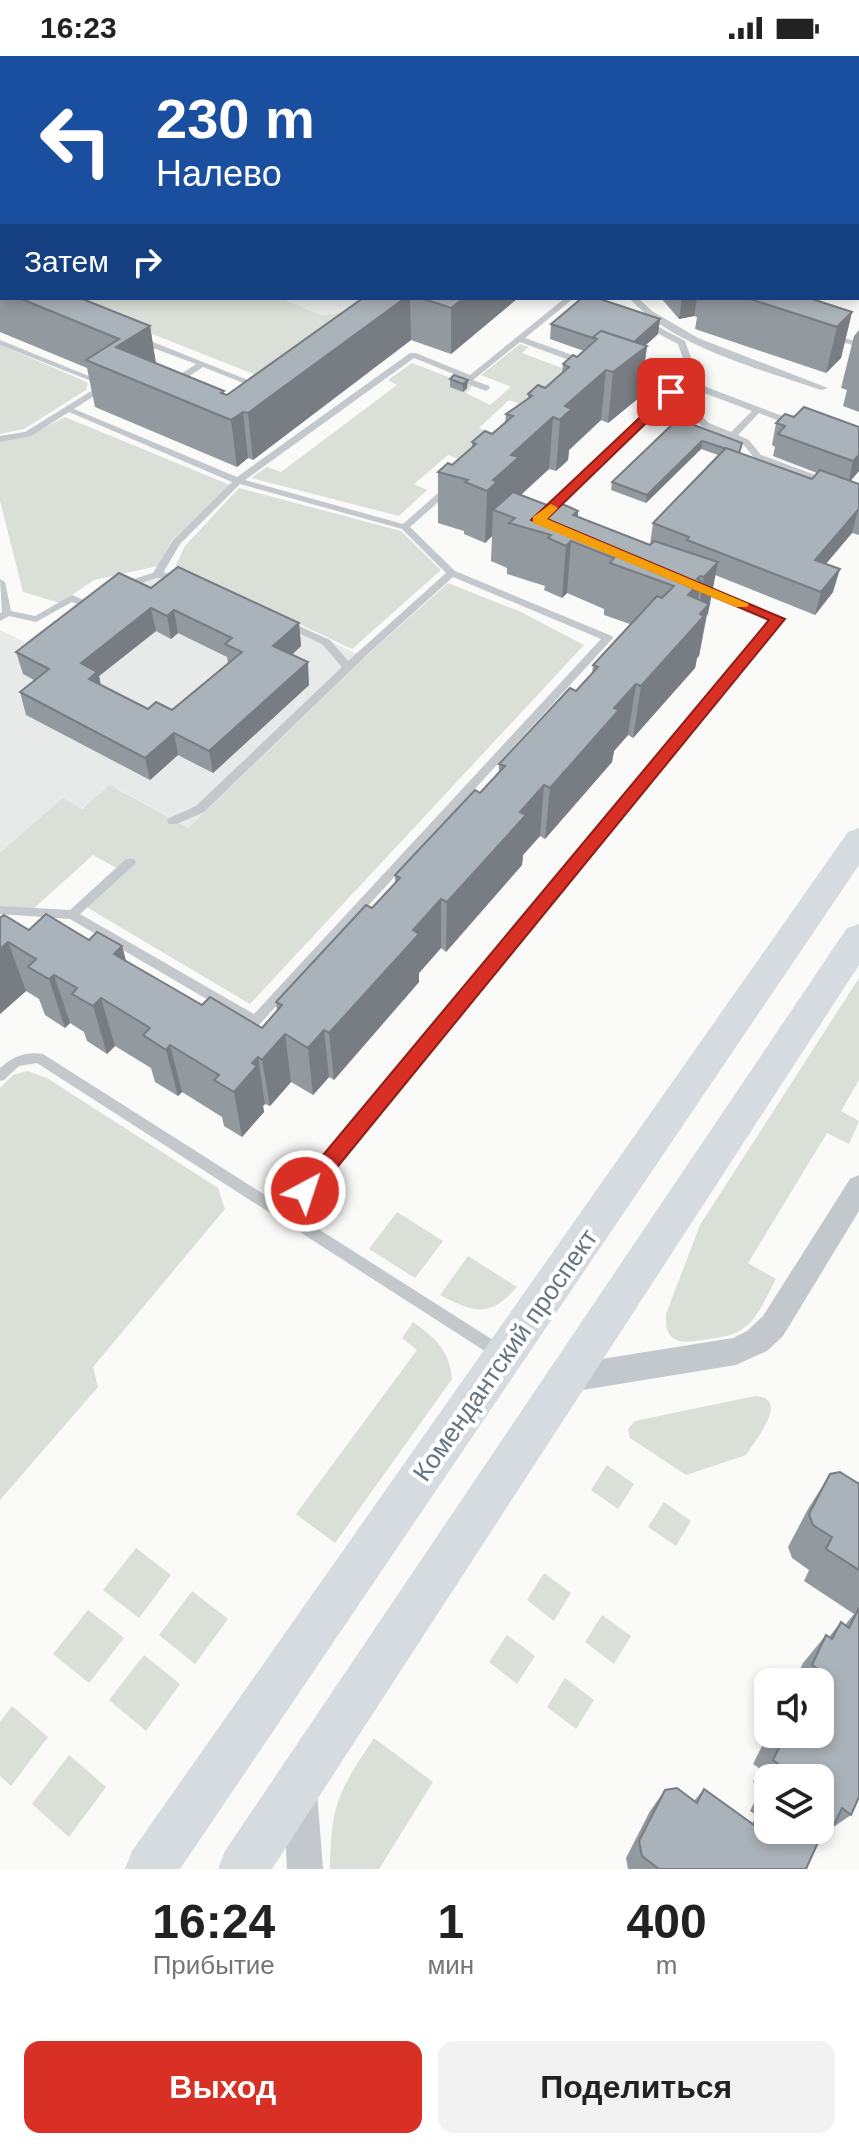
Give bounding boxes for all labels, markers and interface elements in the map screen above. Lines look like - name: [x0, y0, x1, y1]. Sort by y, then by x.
- text: 16:23: [40, 11, 117, 44]
- text: 230 m: [156, 87, 315, 150]
- icon: left: [24, 88, 128, 192]
- text: Налево: [156, 153, 282, 194]
- icon: right: [125, 240, 169, 284]
- text: Затем: [24, 245, 109, 278]
- pin: [637, 358, 705, 426]
- icon: arrive: [649, 370, 693, 414]
- position arrow: [263, 1149, 347, 1233]
- street label: Комендантский проспект: [406, 1223, 604, 1487]
- map controls: [754, 1668, 834, 1844]
- button: sound: [754, 1668, 834, 1748]
- button: layers: [754, 1764, 834, 1844]
- text: 16:24: [152, 1895, 275, 1948]
- text: 1: [437, 1895, 464, 1948]
- text: 400: [627, 1895, 707, 1948]
- text: Прибытие: [153, 1950, 275, 1980]
- text: мин: [427, 1950, 474, 1980]
- text: m: [656, 1950, 677, 1980]
- button: Выход: [24, 2041, 422, 2133]
- button: Поделиться: [438, 2041, 835, 2133]

